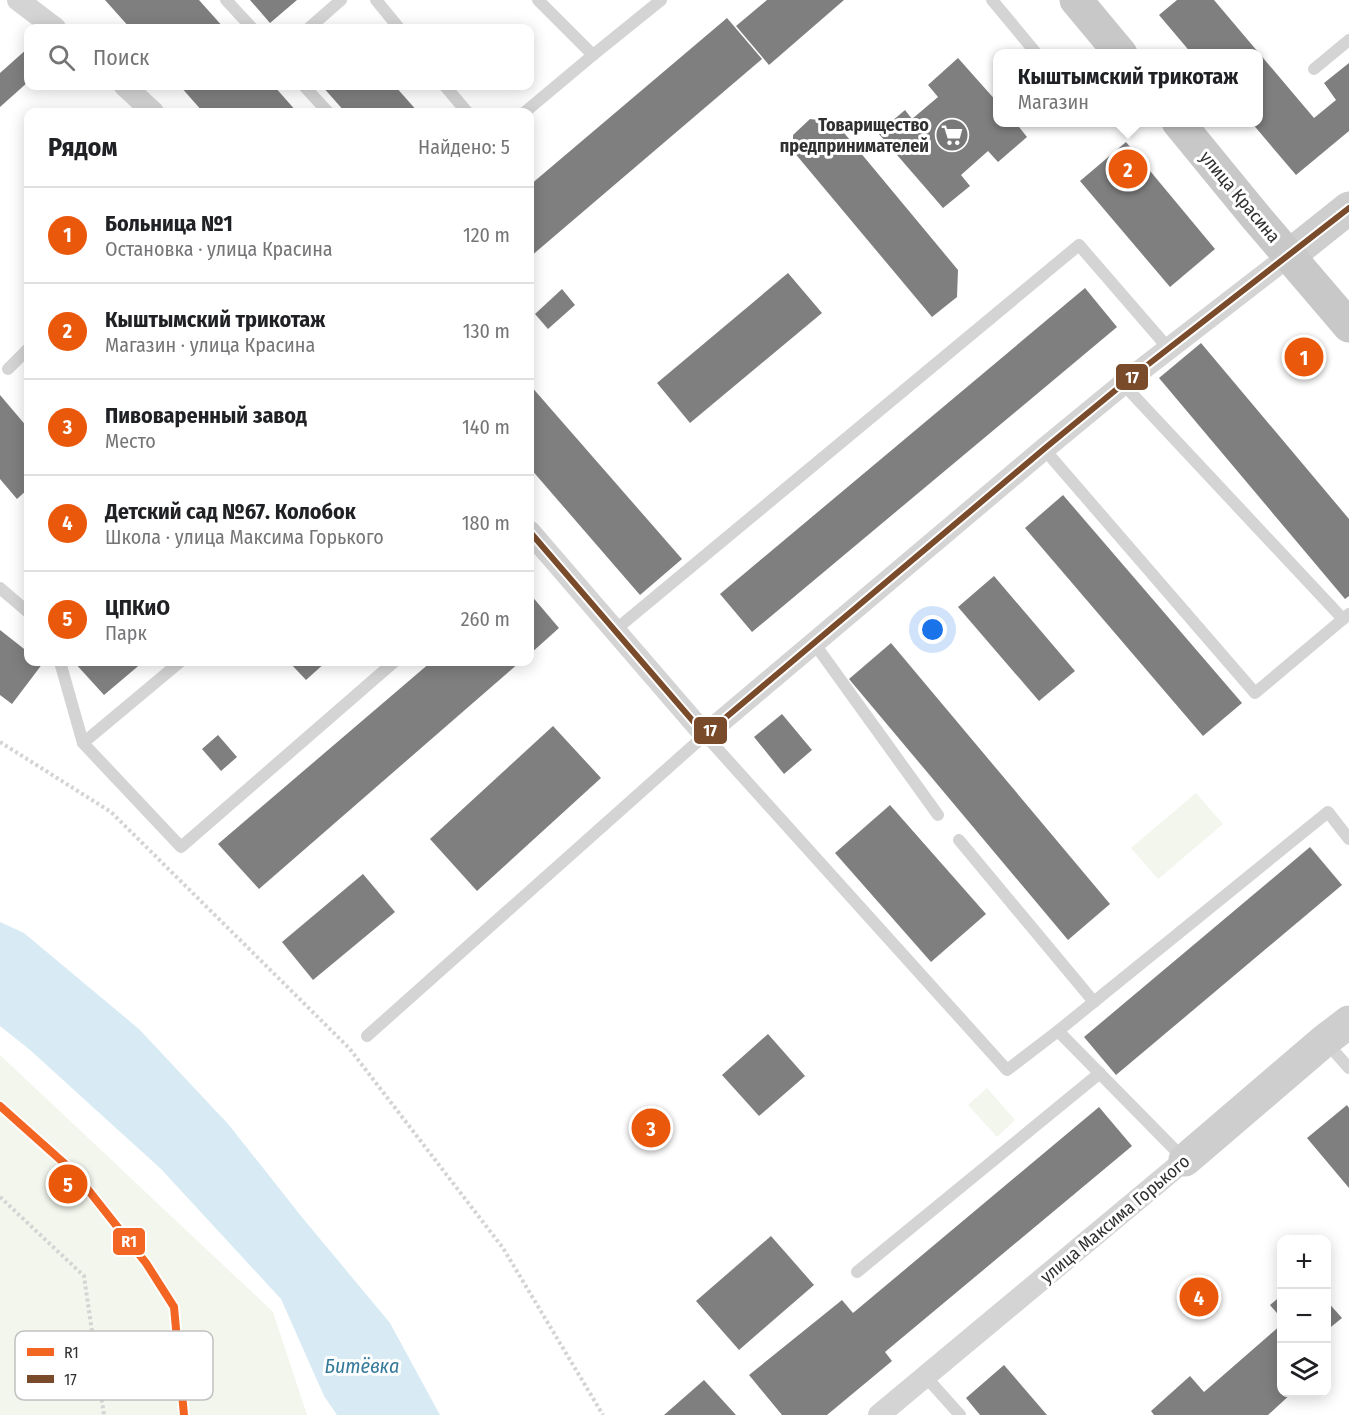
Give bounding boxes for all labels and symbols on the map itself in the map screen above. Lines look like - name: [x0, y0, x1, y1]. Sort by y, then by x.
- place label: Товарищество предпринимателей: [780, 114, 929, 157]
- supermarket icon: Товарищество предпринимателей: [934, 117, 970, 153]
- pin: 2: [1108, 146, 1148, 192]
- street label: улица Красина: [1195, 147, 1285, 247]
- pin: 1: [1284, 334, 1324, 380]
- line badge: 17: [1115, 363, 1149, 391]
- text: 17: [1125, 368, 1139, 387]
- your location: [918, 615, 947, 644]
- line badge: 17: [693, 716, 728, 745]
- text: 17: [703, 721, 717, 740]
- pin: 3: [632, 1106, 670, 1150]
- street label: улица Максима Горького: [1036, 1150, 1194, 1288]
- pin: 5: [48, 1162, 88, 1206]
- line badge: R1: [112, 1227, 146, 1256]
- text: R1: [121, 1232, 137, 1251]
- pin: 4: [1180, 1274, 1218, 1320]
- legend: [15, 1331, 213, 1400]
- text: R1: [64, 1343, 79, 1362]
- water label: Битёвка: [325, 1354, 399, 1378]
- text: 17: [64, 1370, 77, 1389]

